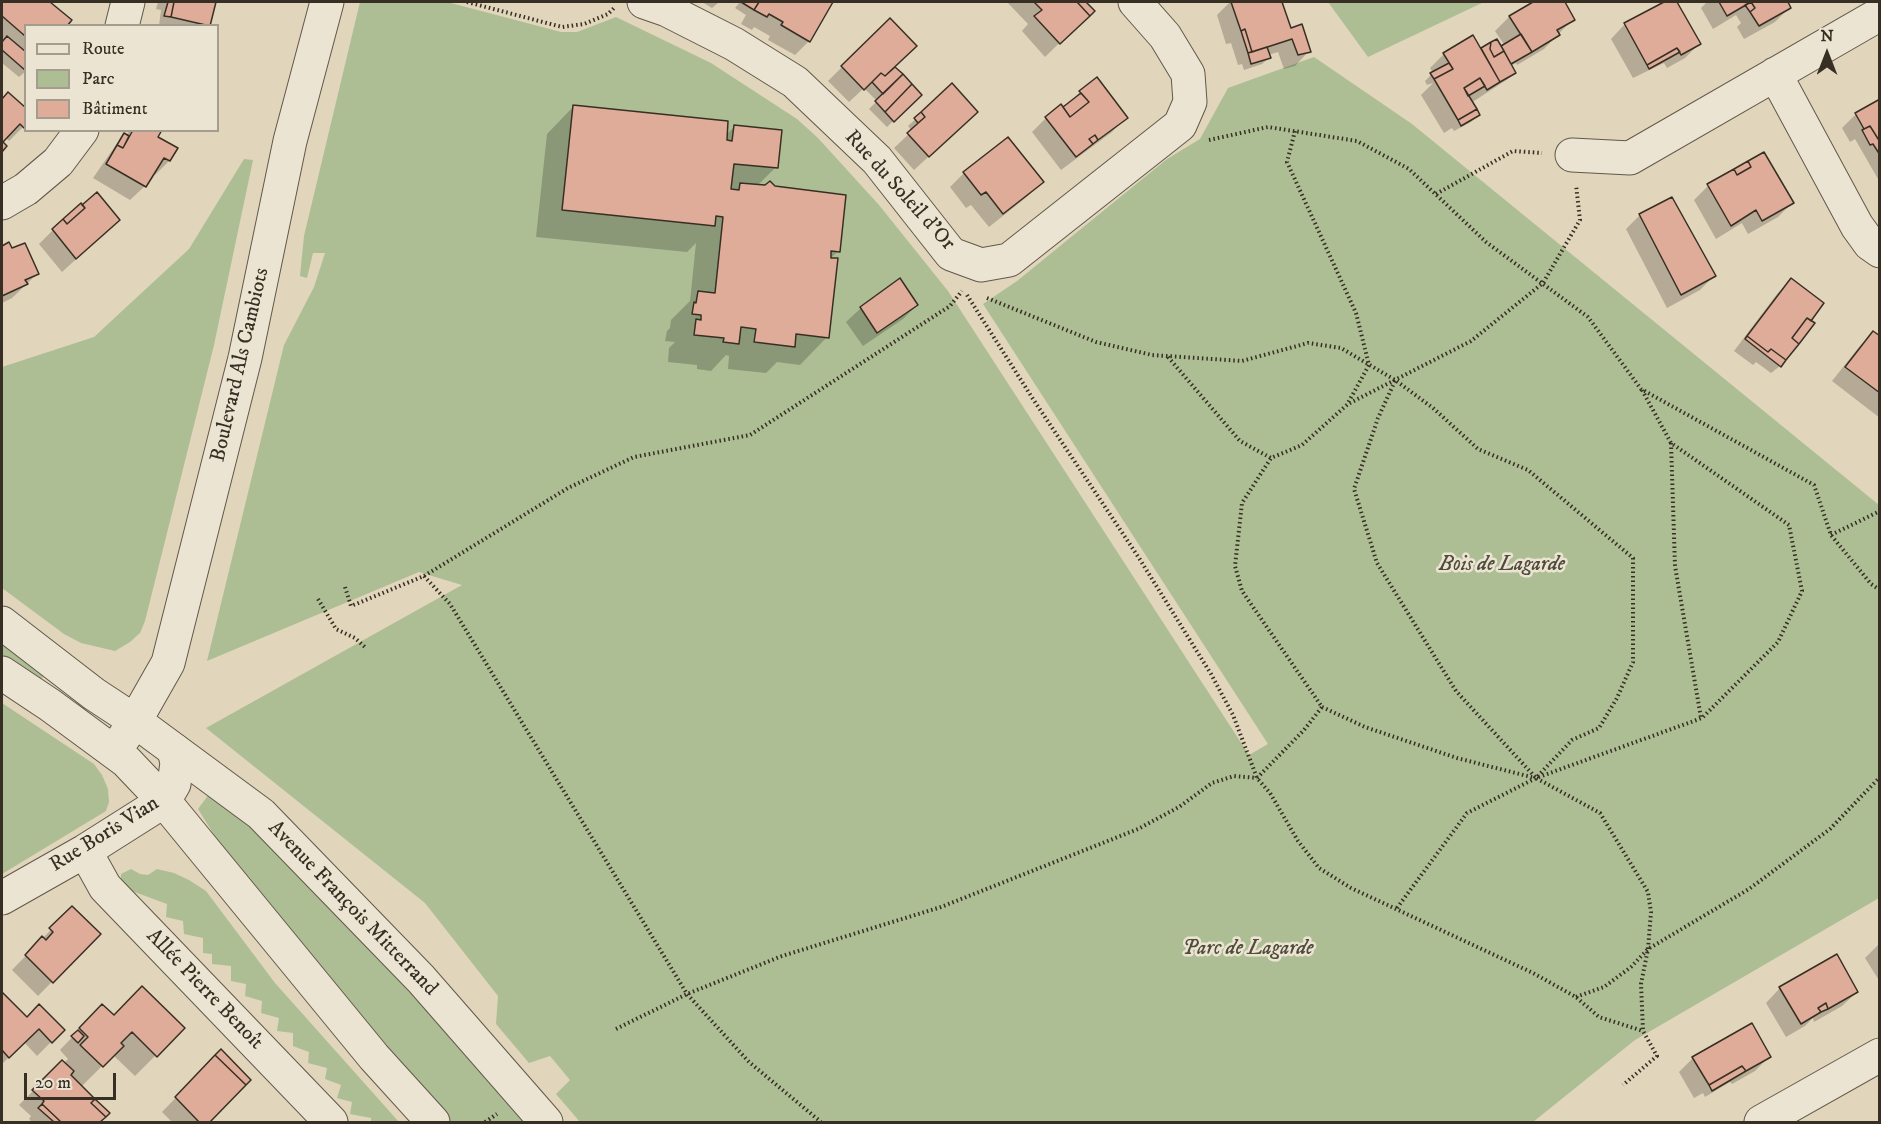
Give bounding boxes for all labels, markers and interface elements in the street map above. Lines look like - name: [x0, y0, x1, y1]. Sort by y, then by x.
- legend: [24, 24, 219, 132]
- north arrow: [1797, 24, 1857, 84]
- text: N: [1820, 26, 1834, 46]
- text: Route: [82, 38, 125, 60]
- text: Parc: [82, 68, 114, 90]
- text: Bâtiment: [82, 98, 147, 120]
- street label: Rue du Soleil d'Or: [838, 126, 960, 256]
- street label: Boulevard Als Cambiots: [206, 265, 276, 465]
- park label: Bois de Lagarde: [1439, 553, 1565, 579]
- street label: Rue Boris Vian: [46, 791, 164, 879]
- street label: Avenue François Mitterrand: [262, 816, 442, 1002]
- street label: Allée Pierre Benoît: [140, 924, 268, 1056]
- park label: Parc de Lagarde: [1183, 937, 1313, 963]
- scale bar: [27, 1061, 118, 1099]
- text: 20 m: [35, 1072, 71, 1094]

